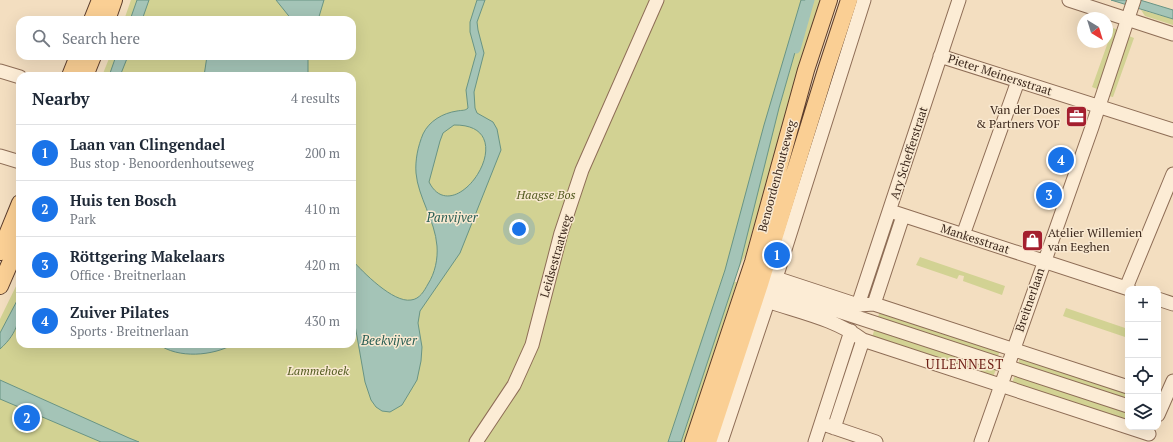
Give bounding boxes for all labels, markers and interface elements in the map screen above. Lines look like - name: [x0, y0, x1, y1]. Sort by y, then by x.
- north arrow: [1077, 12, 1113, 48]
- search box: [16, 16, 356, 60]
- icon: search: [30, 27, 52, 49]
- text: Search here: [62, 28, 140, 48]
- street label: Pieter Meinersstraat: [946, 51, 1055, 99]
- text: Nearby: [32, 87, 90, 110]
- text: 4 results: [291, 89, 340, 107]
- place label: Van der Does & Partners VOF: [976, 102, 1060, 131]
- street label: Ary Schefferstraat: [886, 104, 931, 201]
- office icon: Van der Does & Partners VOF: [1063, 104, 1089, 130]
- street label: Benoordenhoutseweg: [754, 118, 799, 234]
- text: Laan van Clingendael: [70, 134, 225, 154]
- text: 1: [41, 144, 49, 162]
- text: 200 m: [305, 144, 340, 162]
- pin: 4: [1048, 145, 1074, 175]
- text: Bus stop · Benoordenhoutseweg: [70, 154, 254, 172]
- pin: 3: [1036, 180, 1062, 210]
- park label: Haagse Bos: [515, 187, 576, 202]
- text: Huis ten Bosch: [70, 190, 177, 210]
- text: 2: [41, 200, 49, 218]
- text: 410 m: [305, 200, 340, 218]
- water label: Panvijver: [425, 208, 479, 226]
- text: Park: [70, 210, 96, 228]
- street label: Leidsestraatweg: [536, 212, 575, 299]
- your location: [509, 219, 529, 239]
- street label: Mankesstraat: [939, 220, 1012, 257]
- place label: Atelier Willemien van Eeghen: [1047, 225, 1142, 254]
- shop icon: Atelier Willemien van Eeghen: [1020, 227, 1046, 253]
- pin: 1: [764, 240, 790, 270]
- text: Röttgering Makelaars: [70, 246, 225, 266]
- text: 3: [41, 256, 49, 274]
- text: 420 m: [305, 256, 340, 274]
- text: Office · Breitnerlaan: [70, 266, 186, 284]
- street label: Breitnerlaan: [1012, 266, 1047, 334]
- map controls: [1125, 286, 1161, 430]
- button: +: [1125, 286, 1161, 322]
- text: Zuiver Pilates: [70, 302, 169, 322]
- text: 4: [41, 312, 49, 330]
- text: 430 m: [305, 312, 340, 330]
- text: Sports · Breitnerlaan: [70, 322, 189, 340]
- button: −: [1125, 322, 1161, 358]
- water label: Beekvijver: [360, 331, 418, 349]
- district label: UILENNEST: [926, 355, 1004, 373]
- button: locate: [1125, 358, 1161, 394]
- park label: Lammehoek: [286, 363, 349, 378]
- button: layers: [1125, 394, 1161, 430]
- pin: 2: [14, 403, 40, 433]

